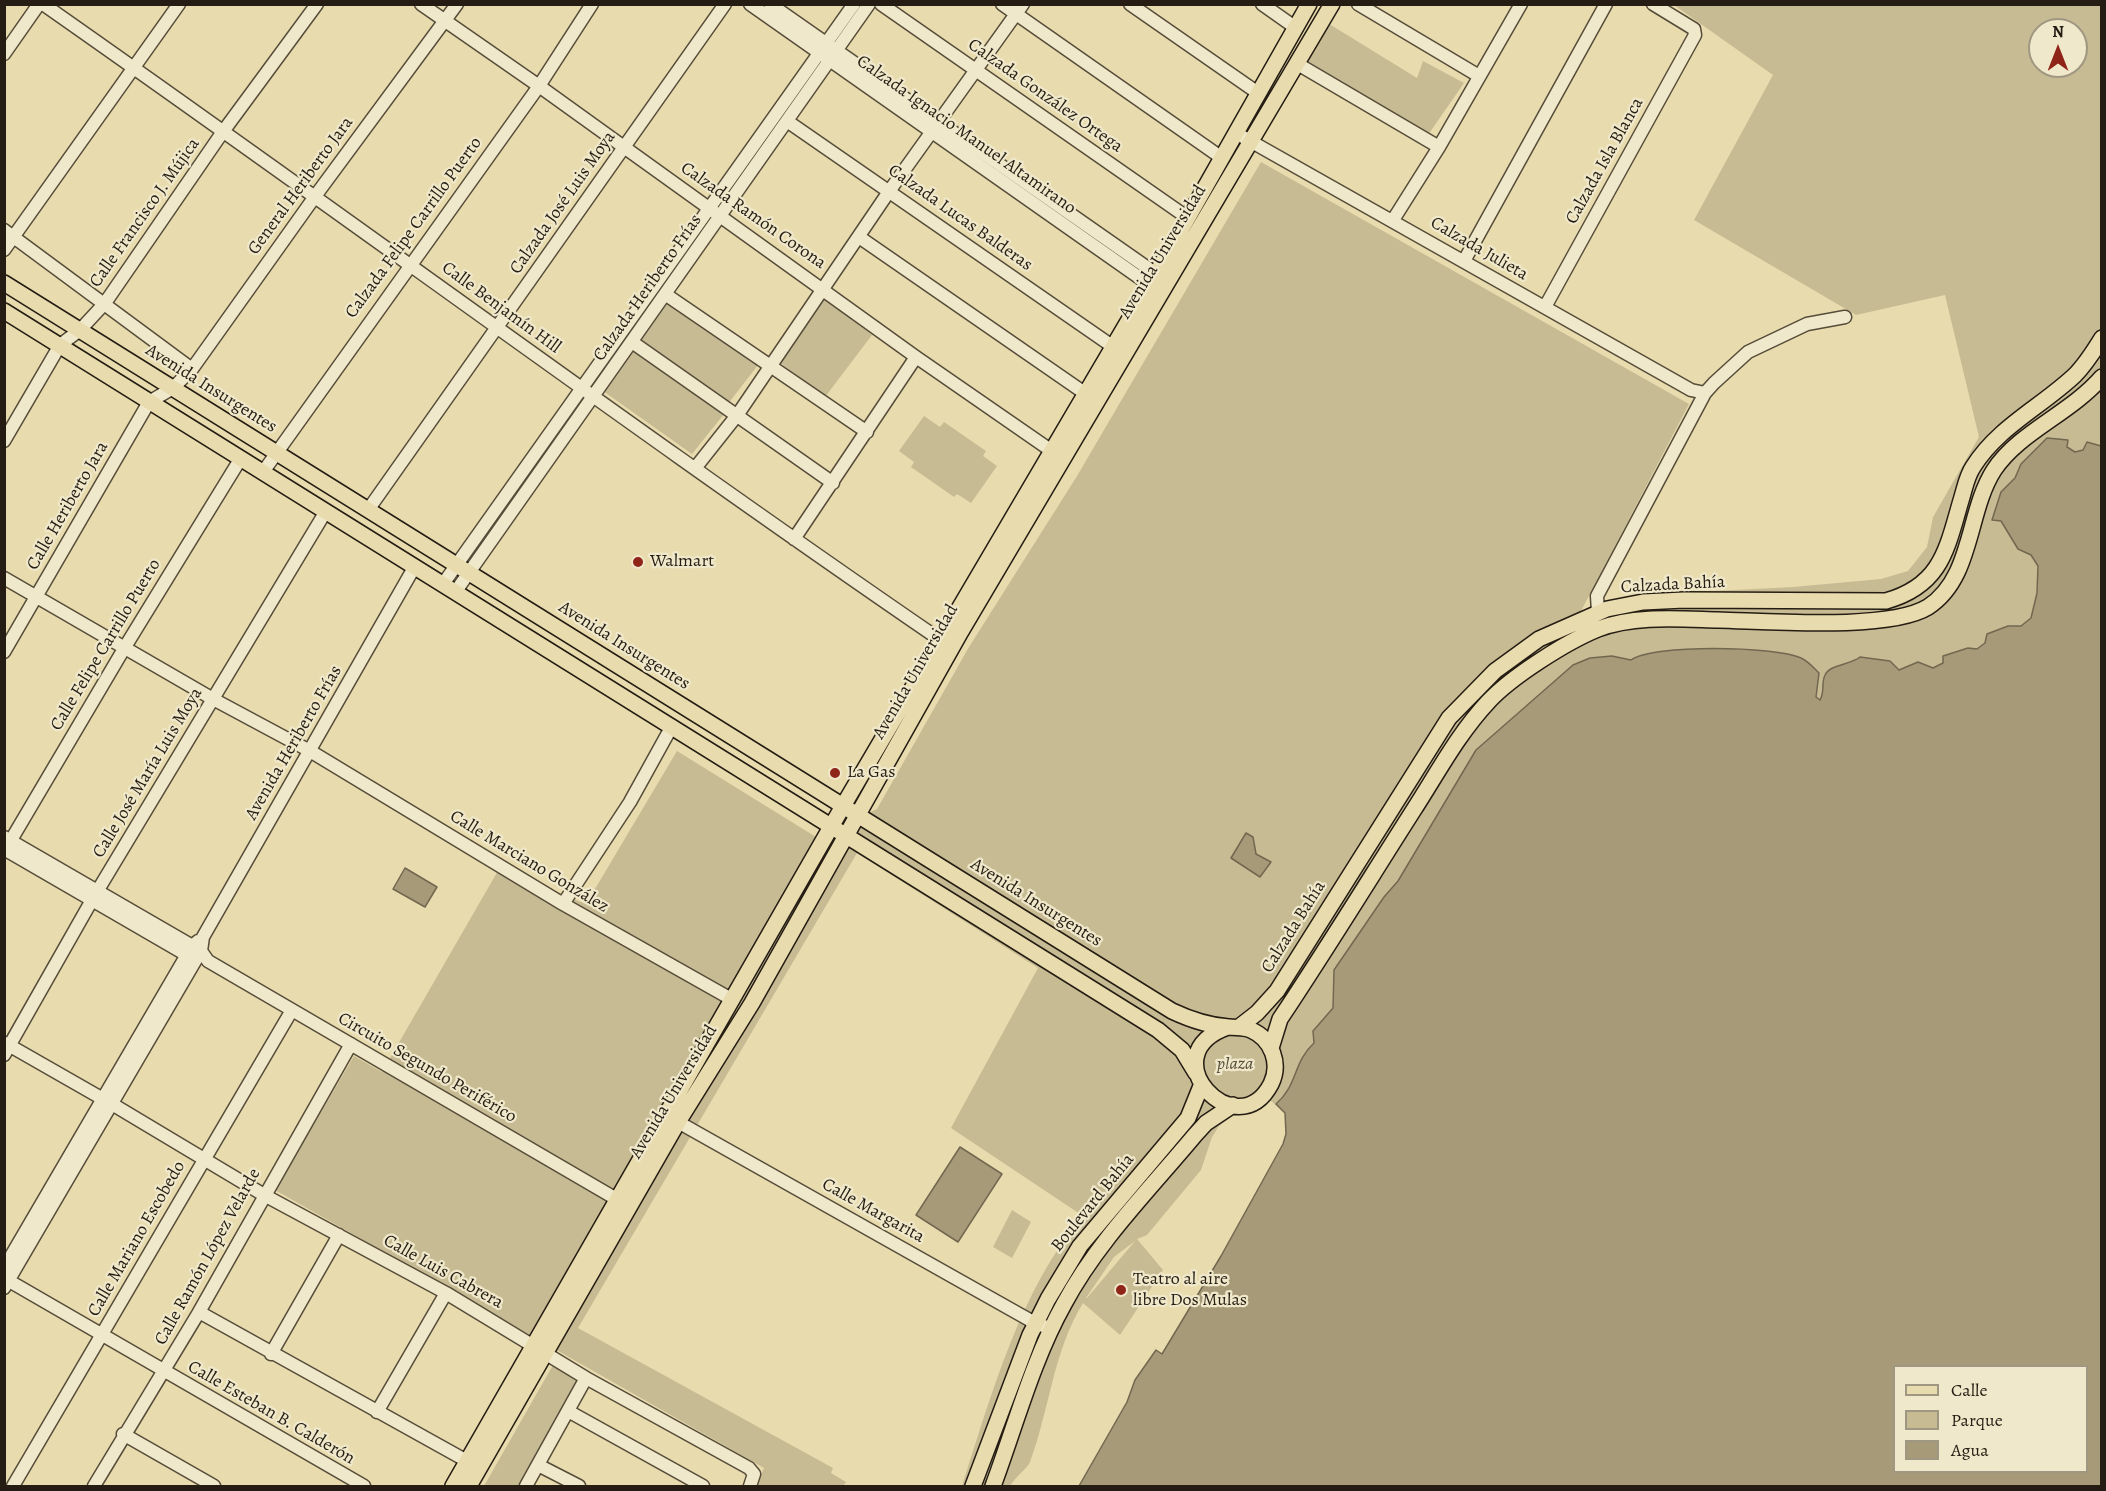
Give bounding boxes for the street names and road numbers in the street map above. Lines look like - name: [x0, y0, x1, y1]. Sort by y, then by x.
- street label: Calzada González Ortega: [963, 34, 1127, 158]
- street label: Calzada Ignacio Manuel Altamirano: [852, 51, 1080, 219]
- street label: Calzada Isla Blanca: [1561, 94, 1649, 228]
- street label: General Heriberto Jara: [244, 113, 358, 259]
- street label: Calzada José Luis Moya: [505, 127, 621, 279]
- street label: Calzada Felipe Carrillo Puerto: [341, 133, 487, 323]
- street label: Calle Francisco J. Mújica: [85, 134, 205, 292]
- street label: Calzada Ramón Corona: [676, 158, 830, 274]
- street label: Calzada Lucas Balderas: [884, 160, 1036, 276]
- street label: Avenida Universidad: [1115, 181, 1211, 323]
- street label: Calzada Heriberto Frías: [589, 210, 707, 366]
- street label: Calzada Julieta: [1426, 212, 1532, 286]
- street label: Calle Benjamín Hill: [437, 257, 565, 359]
- street label: Avenida Insurgentes: [141, 340, 281, 438]
- street label: Calle Heriberto Jara: [22, 438, 114, 574]
- street label: Calle Felipe Carrillo Puerto: [46, 555, 166, 735]
- street label: Calzada Bahía: [1620, 571, 1726, 599]
- street label: Avenida Insurgentes: [554, 597, 694, 695]
- street label: Avenida Universidad: [869, 601, 963, 743]
- street label: Avenida Heriberto Frías: [241, 662, 347, 824]
- street label: Calle José María Luis Moya: [89, 684, 207, 862]
- street label: Calle Marciano González: [446, 806, 612, 918]
- street label: Avenida Insurgentes: [966, 854, 1106, 952]
- street label: Calzada Bahía: [1257, 877, 1331, 977]
- street label: Circuito Segundo Periférico: [334, 1008, 520, 1128]
- street label: Avenida Universidad: [626, 1021, 722, 1163]
- street label: Boulevard Bahía: [1047, 1150, 1139, 1256]
- street label: Calle Mariano Escobedo: [84, 1157, 190, 1321]
- street label: Calle Ramón López Velarde: [150, 1165, 266, 1349]
- street label: Calle Margarita: [818, 1174, 928, 1248]
- street label: Calle Luis Cabrera: [379, 1230, 507, 1314]
- street label: Calle Esteban B. Calderón: [184, 1356, 358, 1470]

